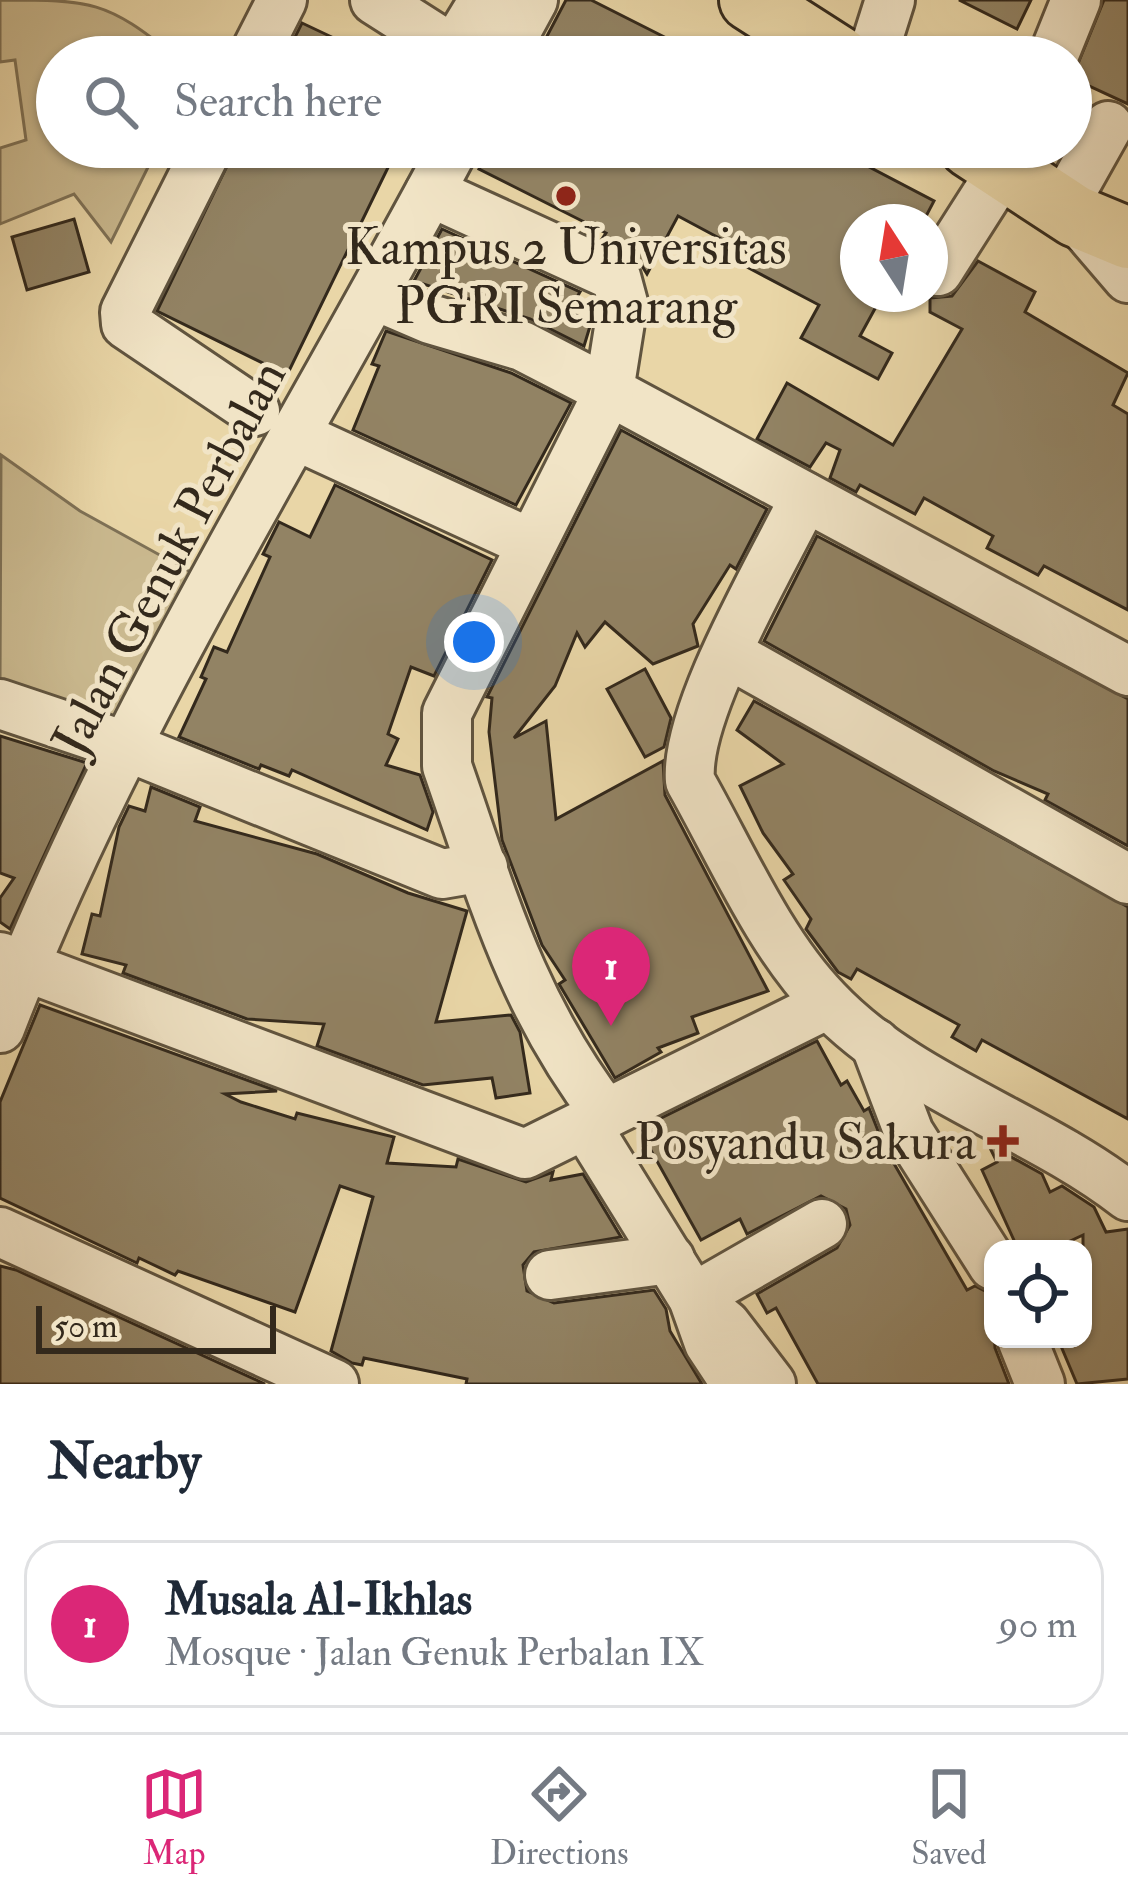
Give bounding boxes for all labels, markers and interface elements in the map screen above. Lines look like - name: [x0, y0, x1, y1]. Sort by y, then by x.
- search box: [36, 36, 1092, 168]
- icon: search: [78, 69, 144, 135]
- text: Search here: [174, 74, 382, 130]
- marker: Kampus 2 Universitas PGRI Semarang: [553, 183, 579, 209]
- north arrow: [840, 204, 948, 312]
- place label: Kampus 2 Universitas PGRI Semarang: [345, 216, 787, 339]
- street label: Jalan Genuk Perbalan: [38, 349, 301, 768]
- your location: [444, 612, 504, 672]
- pin: 1: [572, 927, 650, 1026]
- place label: Posyandu Sakura: [634, 1111, 977, 1175]
- marker: Posyandu Sakura: [987, 1125, 1019, 1157]
- map controls: [984, 1240, 1092, 1348]
- button: locate: [984, 1240, 1092, 1348]
- scale bar: [36, 1300, 276, 1353]
- text: 50 m: [54, 1306, 118, 1347]
- text: Nearby: [48, 1430, 201, 1494]
- text: Musala Al-Ikhlas: [165, 1572, 472, 1628]
- text: 1: [83, 1600, 97, 1649]
- text: 90 m: [999, 1600, 1077, 1649]
- text: Mosque · Jalan Genuk Perbalan IX: [165, 1628, 704, 1677]
- tab: Map: [141, 1761, 207, 1874]
- tab: Directions: [490, 1761, 629, 1874]
- tab: Saved: [911, 1761, 987, 1874]

